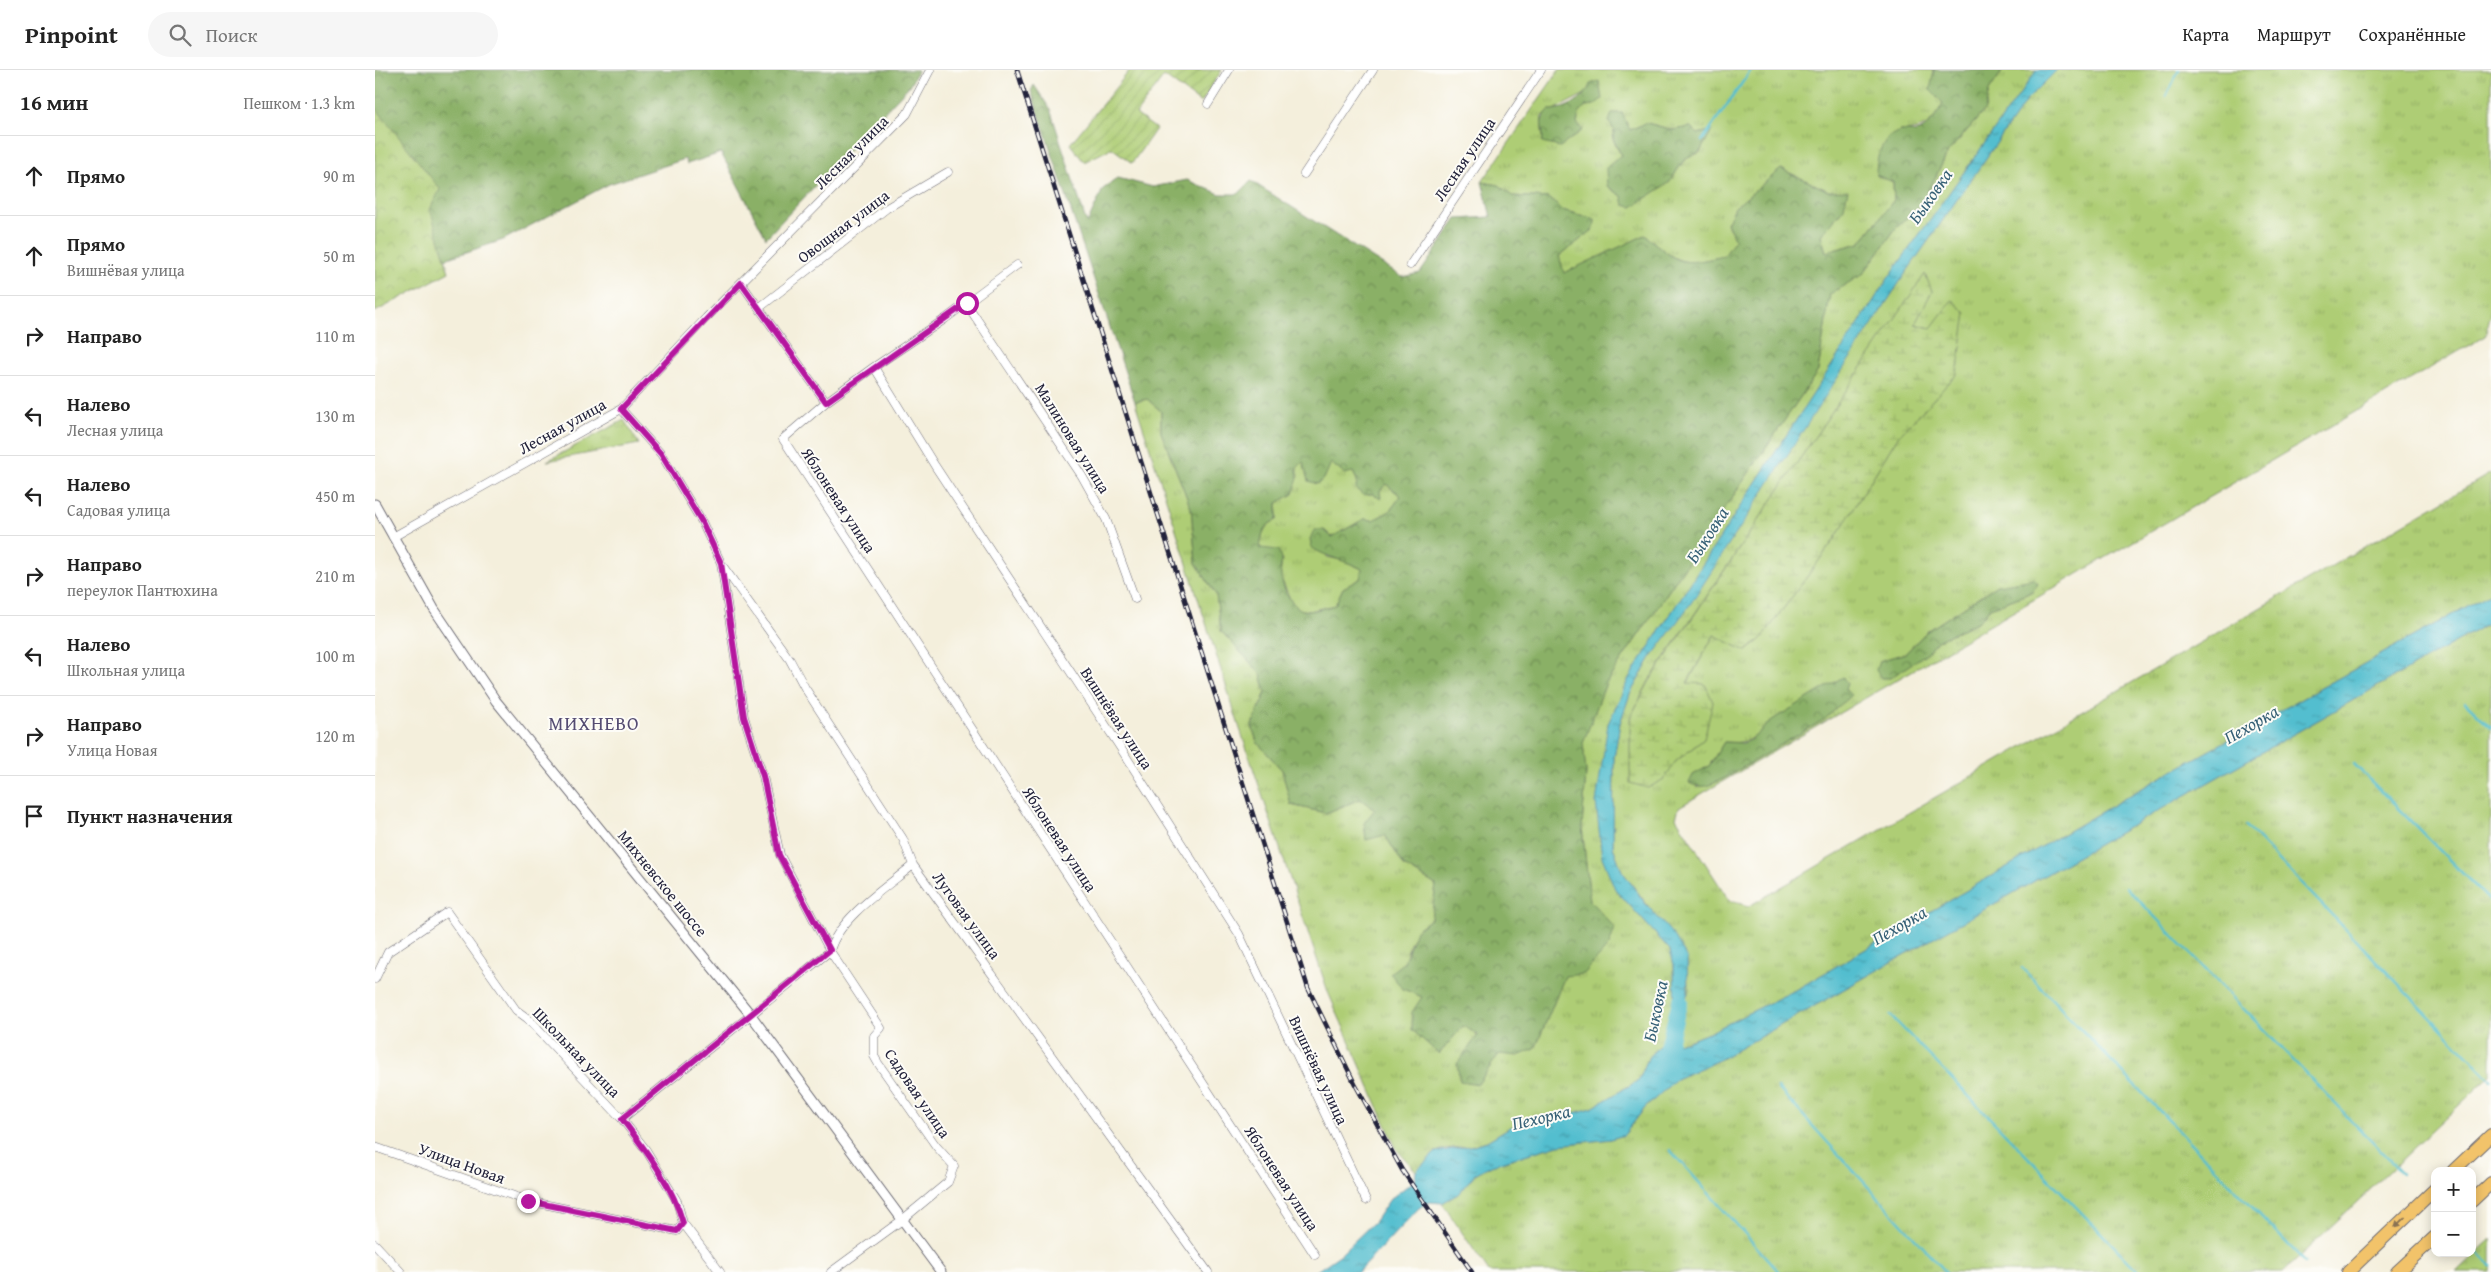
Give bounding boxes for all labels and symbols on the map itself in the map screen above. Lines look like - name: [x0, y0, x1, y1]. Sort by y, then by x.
- street label: Лесная улица: [808, 109, 894, 195]
- street label: Лесная улица: [1427, 112, 1501, 206]
- water label: Быковка: [1901, 162, 1959, 229]
- street label: Овощная улица: [792, 183, 894, 269]
- route start: [956, 292, 979, 315]
- street label: Малиновая улица: [1029, 378, 1117, 498]
- street label: Лесная улица: [514, 392, 610, 460]
- street label: Яблоневая улица: [795, 442, 882, 558]
- water label: Быковка: [1679, 501, 1736, 568]
- street label: Вишнёвая улица: [1075, 662, 1159, 774]
- water label: Пехорка: [2219, 697, 2284, 751]
- district label: МИХНЕВО: [548, 709, 640, 737]
- street label: Яблоневая улица: [1016, 781, 1103, 897]
- street label: Михневское шоссе: [612, 824, 714, 942]
- street label: Луговая улица: [927, 866, 1007, 964]
- water label: Пехорка: [1867, 898, 1932, 952]
- water label: Быковка: [1635, 977, 1675, 1044]
- street label: Школьная улица: [527, 1001, 627, 1103]
- street label: Вишнёвая улица: [1283, 1012, 1355, 1129]
- street label: Садовая улица: [879, 1043, 957, 1143]
- water label: Пехорка: [1509, 1097, 1574, 1137]
- street label: Яблоневая улица: [1238, 1120, 1325, 1236]
- street label: Улица Новая: [415, 1136, 509, 1190]
- route end: [517, 1190, 540, 1213]
- one-way arrow: [2394, 1216, 2406, 1228]

